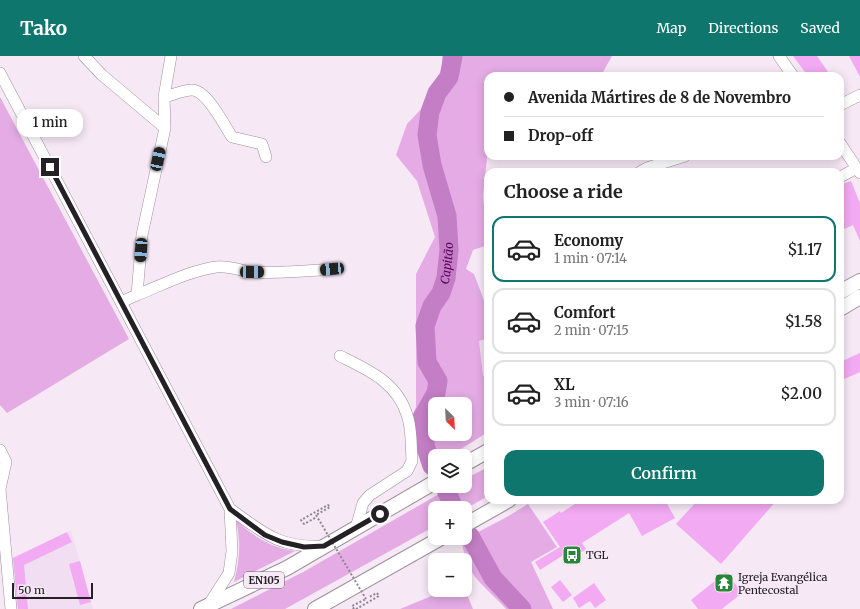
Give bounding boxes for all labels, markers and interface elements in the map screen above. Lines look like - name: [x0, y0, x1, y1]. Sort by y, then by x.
- text: Tako: [20, 16, 67, 40]
- text: Map: [656, 19, 686, 37]
- text: Directions: [708, 19, 778, 37]
- text: Saved: [800, 19, 840, 37]
- text: Avenida Mártires de 8 de Novembro: [528, 88, 791, 107]
- callout: 1 min: [17, 109, 83, 137]
- text: 1 min: [33, 114, 67, 131]
- text: Drop-off: [528, 126, 593, 145]
- car: [150, 146, 166, 172]
- route end: [41, 158, 59, 176]
- text: Choose a ride: [504, 180, 623, 203]
- icon: car: [506, 231, 542, 267]
- text: Economy: [554, 231, 623, 250]
- car: [134, 238, 148, 262]
- text: $1.17: [787, 240, 822, 259]
- water label: Capitão: [436, 242, 456, 286]
- text: 1 min · 07:14: [554, 250, 627, 267]
- car: [320, 262, 344, 276]
- car: [240, 266, 264, 278]
- icon: car: [506, 303, 542, 339]
- text: Comfort: [554, 303, 615, 322]
- text: $1.58: [785, 312, 822, 331]
- text: 2 min · 07:15: [554, 322, 629, 339]
- icon: car: [506, 375, 542, 411]
- text: XL: [554, 375, 575, 394]
- text: $2.00: [780, 384, 822, 403]
- text: 3 min · 07:16: [554, 394, 629, 411]
- north arrow: [428, 397, 472, 441]
- map controls: [428, 397, 472, 597]
- button: layers: [428, 449, 472, 493]
- button: Confirm: [504, 450, 824, 496]
- button: +: [428, 501, 472, 545]
- route start: [371, 505, 389, 523]
- bus stop icon: TGL: [561, 544, 583, 566]
- place label: TGL: [586, 548, 609, 562]
- button: −: [428, 553, 472, 597]
- place label: Igreja Evangélica Pentecostal: [738, 570, 827, 597]
- road number: EN105: [244, 572, 284, 588]
- temple icon: Igreja Evangélica Pentecostal: [713, 572, 735, 594]
- scale bar: [12, 581, 93, 600]
- text: 50 m: [18, 583, 45, 597]

